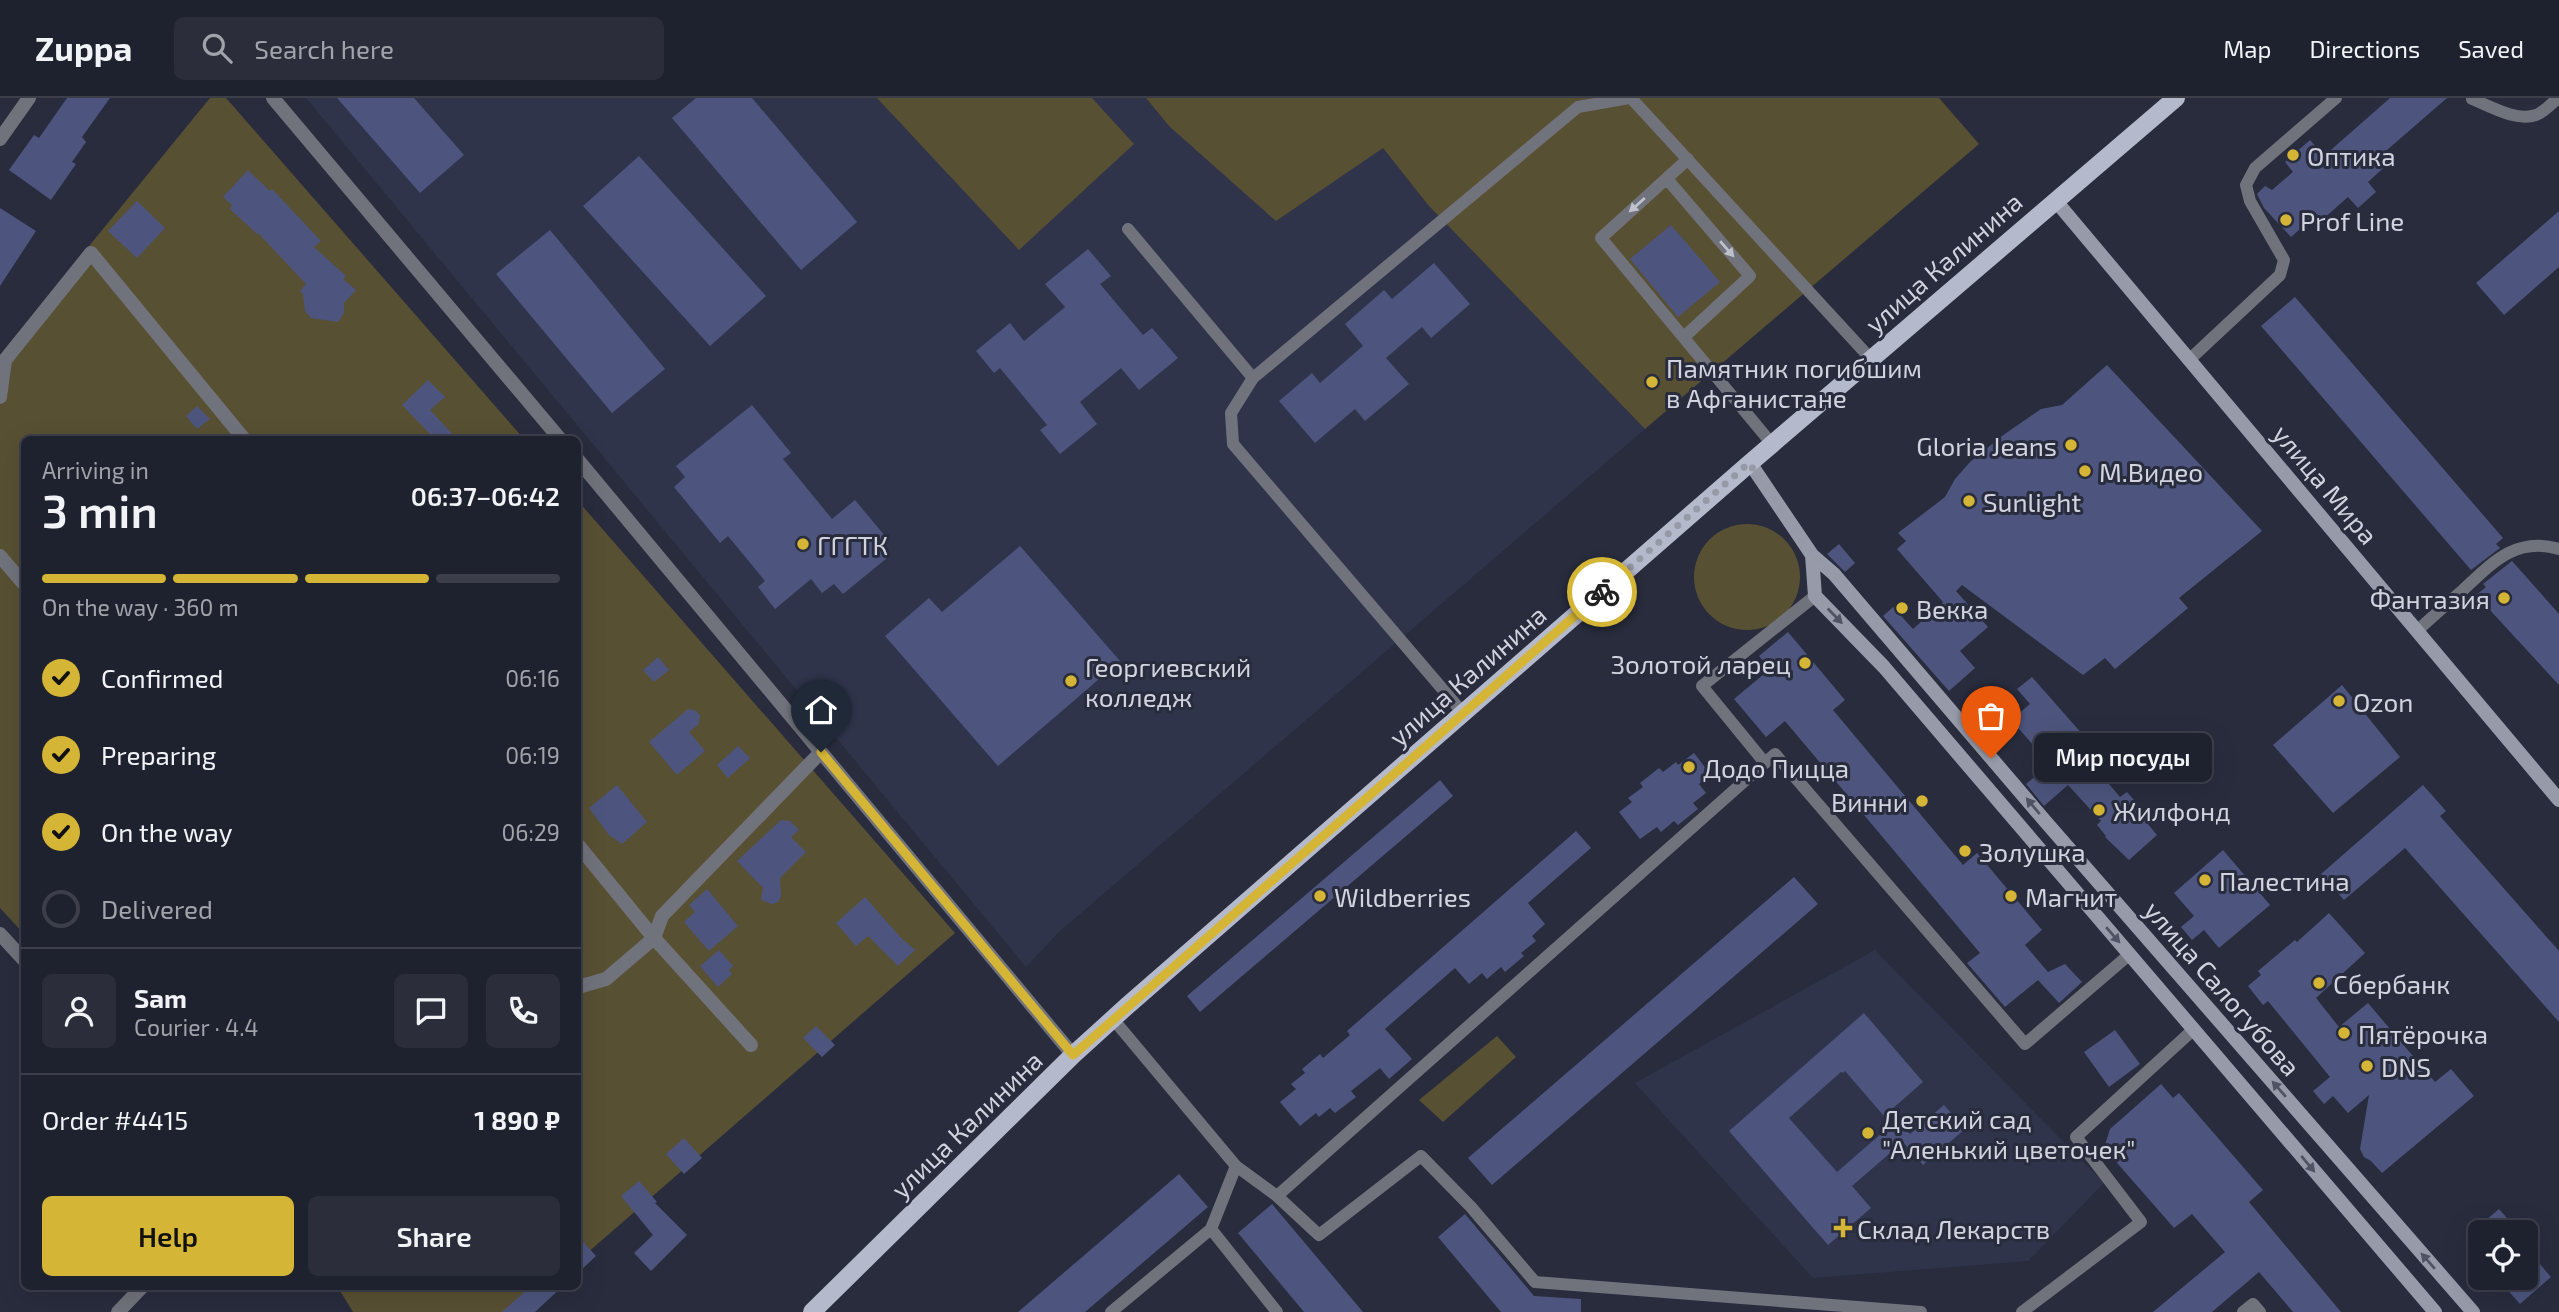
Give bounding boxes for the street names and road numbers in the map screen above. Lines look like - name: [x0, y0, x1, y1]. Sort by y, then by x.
- street label: улица Калинина: [1858, 185, 2029, 339]
- street label: улица Мира: [2266, 418, 2385, 551]
- street label: улица Калинина: [1382, 598, 1553, 752]
- street label: улица Салогубова: [2138, 894, 2307, 1082]
- street label: улица Калинина: [884, 1044, 1049, 1205]

